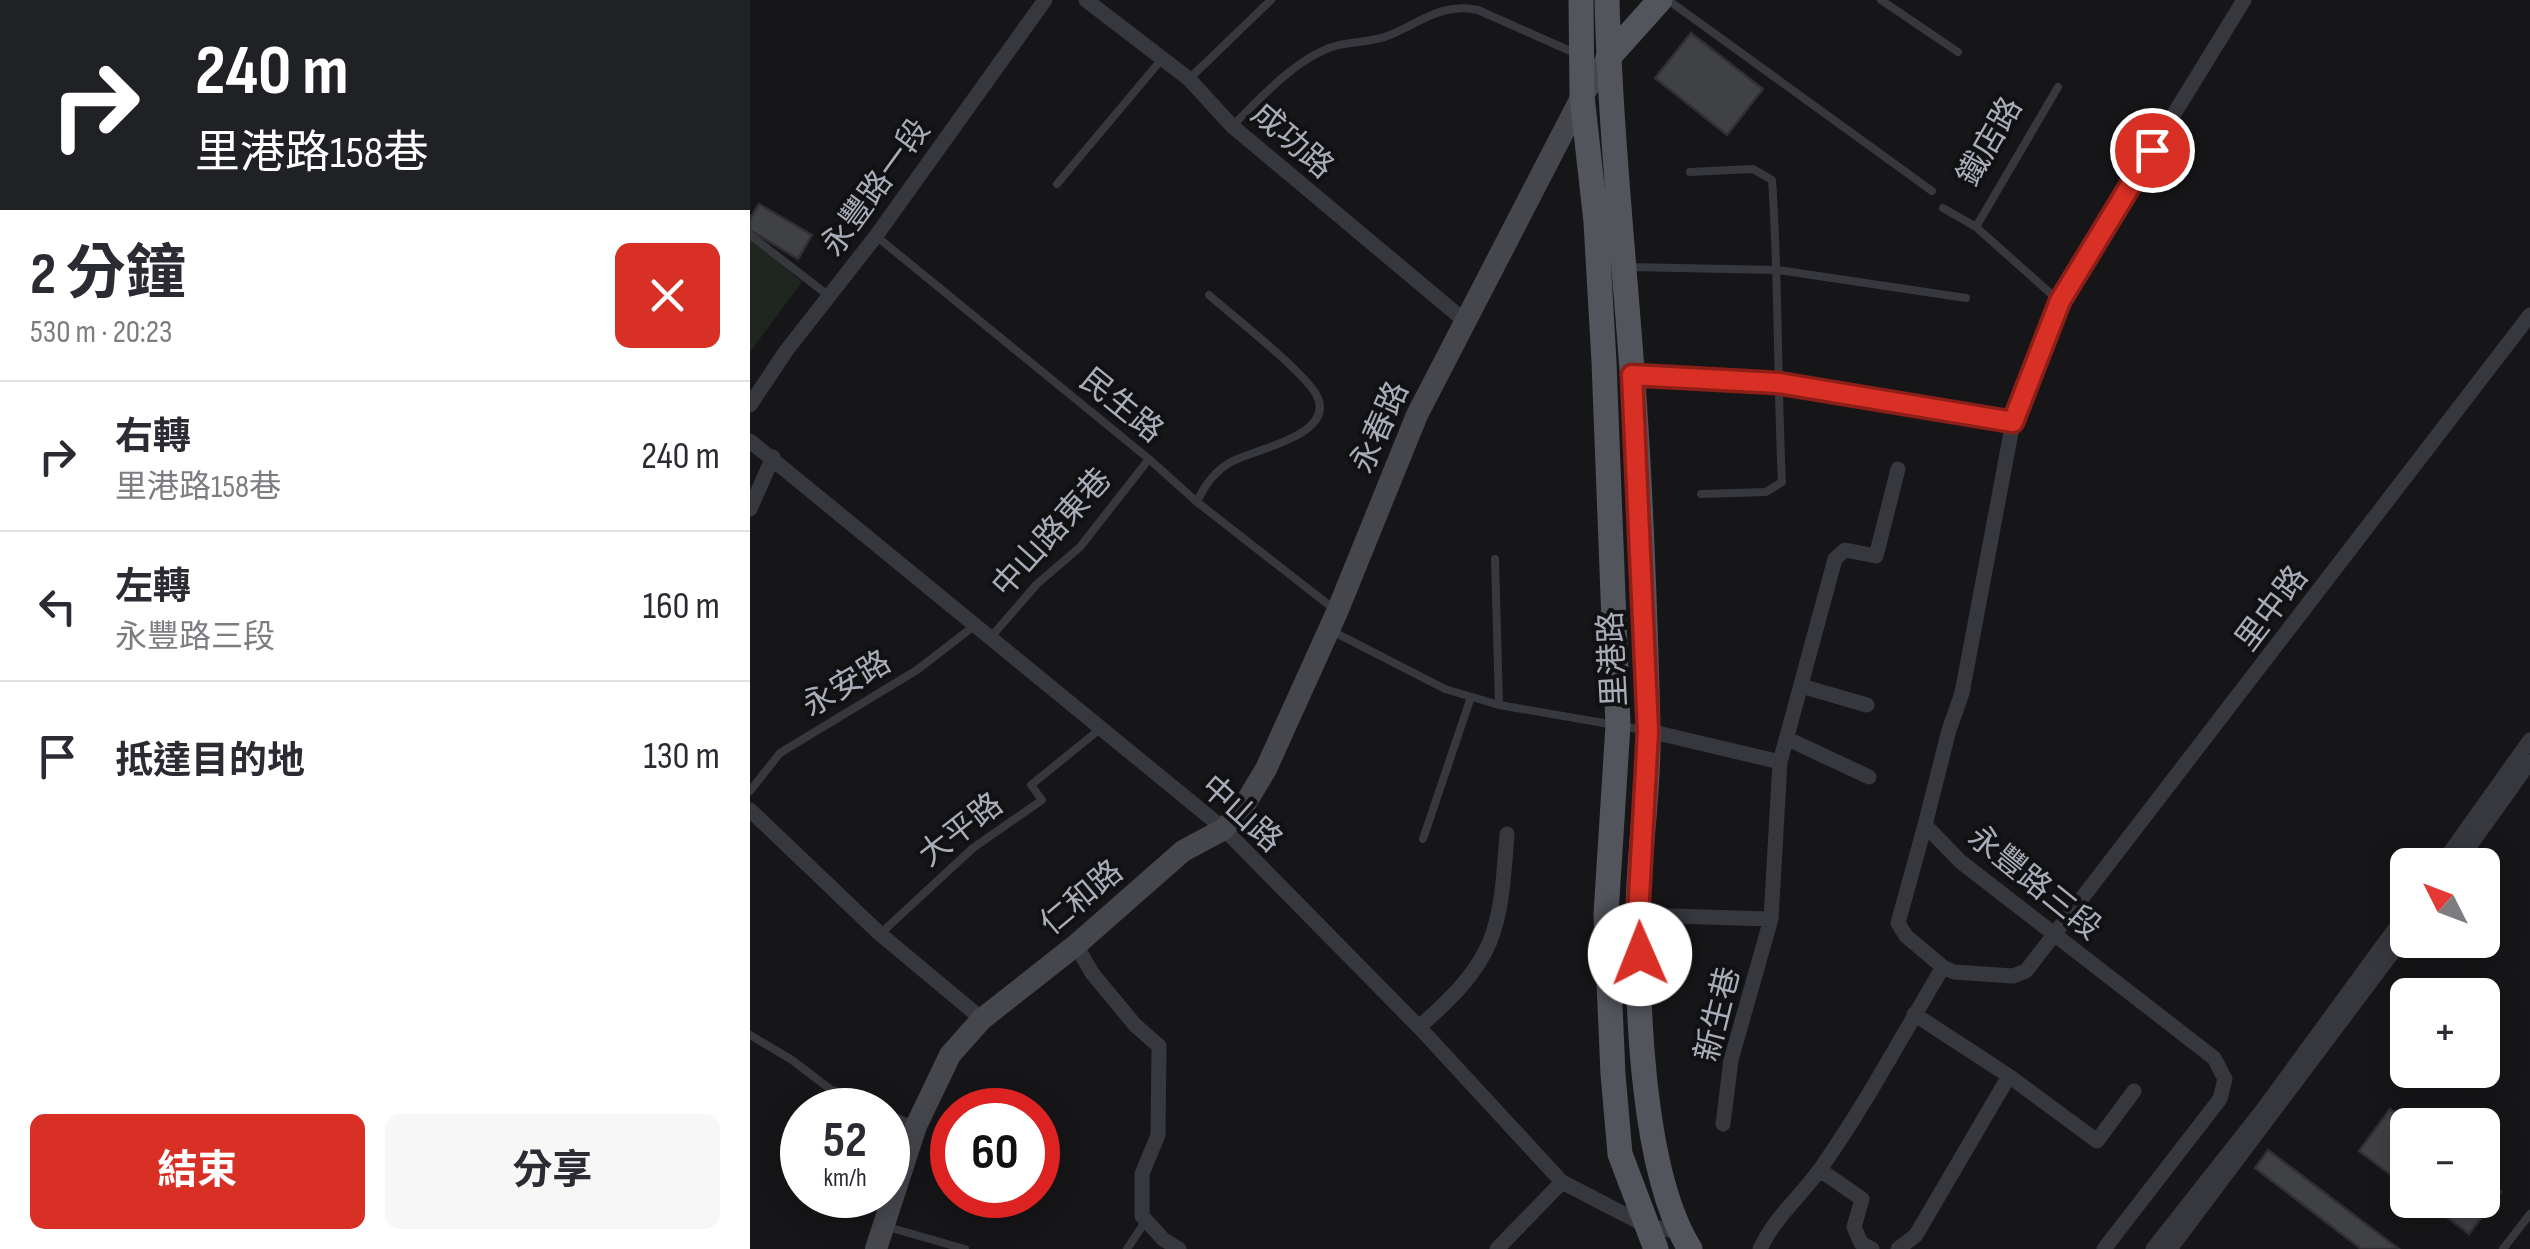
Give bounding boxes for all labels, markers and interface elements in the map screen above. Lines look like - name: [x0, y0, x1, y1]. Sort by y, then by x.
- text: 240 m: [195, 30, 349, 114]
- icon: right: [30, 40, 160, 170]
- street label: 鐵店路: [1949, 90, 2031, 193]
- street label: 成功路: [1243, 95, 1341, 187]
- pin: [2110, 108, 2195, 193]
- street label: 永豐路一段: [813, 112, 939, 264]
- icon: arrive: [2125, 123, 2180, 178]
- text: 里港路158巷: [195, 126, 429, 181]
- text: 2 分鐘: [30, 239, 186, 311]
- button: close: [615, 243, 720, 348]
- text: 530 m · 20:23: [30, 313, 172, 352]
- street label: 民生路: [1071, 361, 1171, 452]
- street label: 永春路: [1343, 376, 1418, 479]
- text: 右轉: [115, 415, 191, 460]
- icon: right: [30, 429, 85, 484]
- text: 240 m: [641, 434, 720, 479]
- street label: 中山路東巷: [984, 460, 1120, 606]
- text: 里港路158巷: [115, 468, 281, 507]
- street label: 里中路: [2228, 559, 2317, 659]
- text: 左轉: [115, 565, 191, 610]
- icon: left: [30, 579, 85, 634]
- text: 160 m: [643, 584, 720, 629]
- street label: 里港路: [1592, 610, 1635, 708]
- text: 永豐路三段: [115, 618, 275, 657]
- street label: 永安路: [796, 643, 898, 726]
- icon: arrive: [30, 729, 85, 784]
- text: 130 m: [643, 734, 720, 779]
- text: 抵達目的地: [115, 739, 305, 784]
- street label: 中山路: [1192, 767, 1290, 861]
- street label: 大平路: [911, 785, 1011, 875]
- street label: 永豐路三段: [1960, 818, 2109, 949]
- north arrow: [2390, 848, 2500, 958]
- map controls: [2390, 848, 2500, 1218]
- street label: 仁和路: [1033, 852, 1131, 944]
- position arrow: [1588, 902, 1692, 1006]
- street label: 新生巷: [1688, 963, 1749, 1066]
- button: +: [2390, 978, 2500, 1088]
- speed limit sign: 60: [930, 1088, 1060, 1218]
- button: −: [2390, 1108, 2500, 1218]
- text: 52: [823, 1111, 867, 1171]
- button: 結束: [30, 1114, 365, 1229]
- button: 分享: [385, 1114, 720, 1229]
- text: km/h: [823, 1163, 867, 1194]

